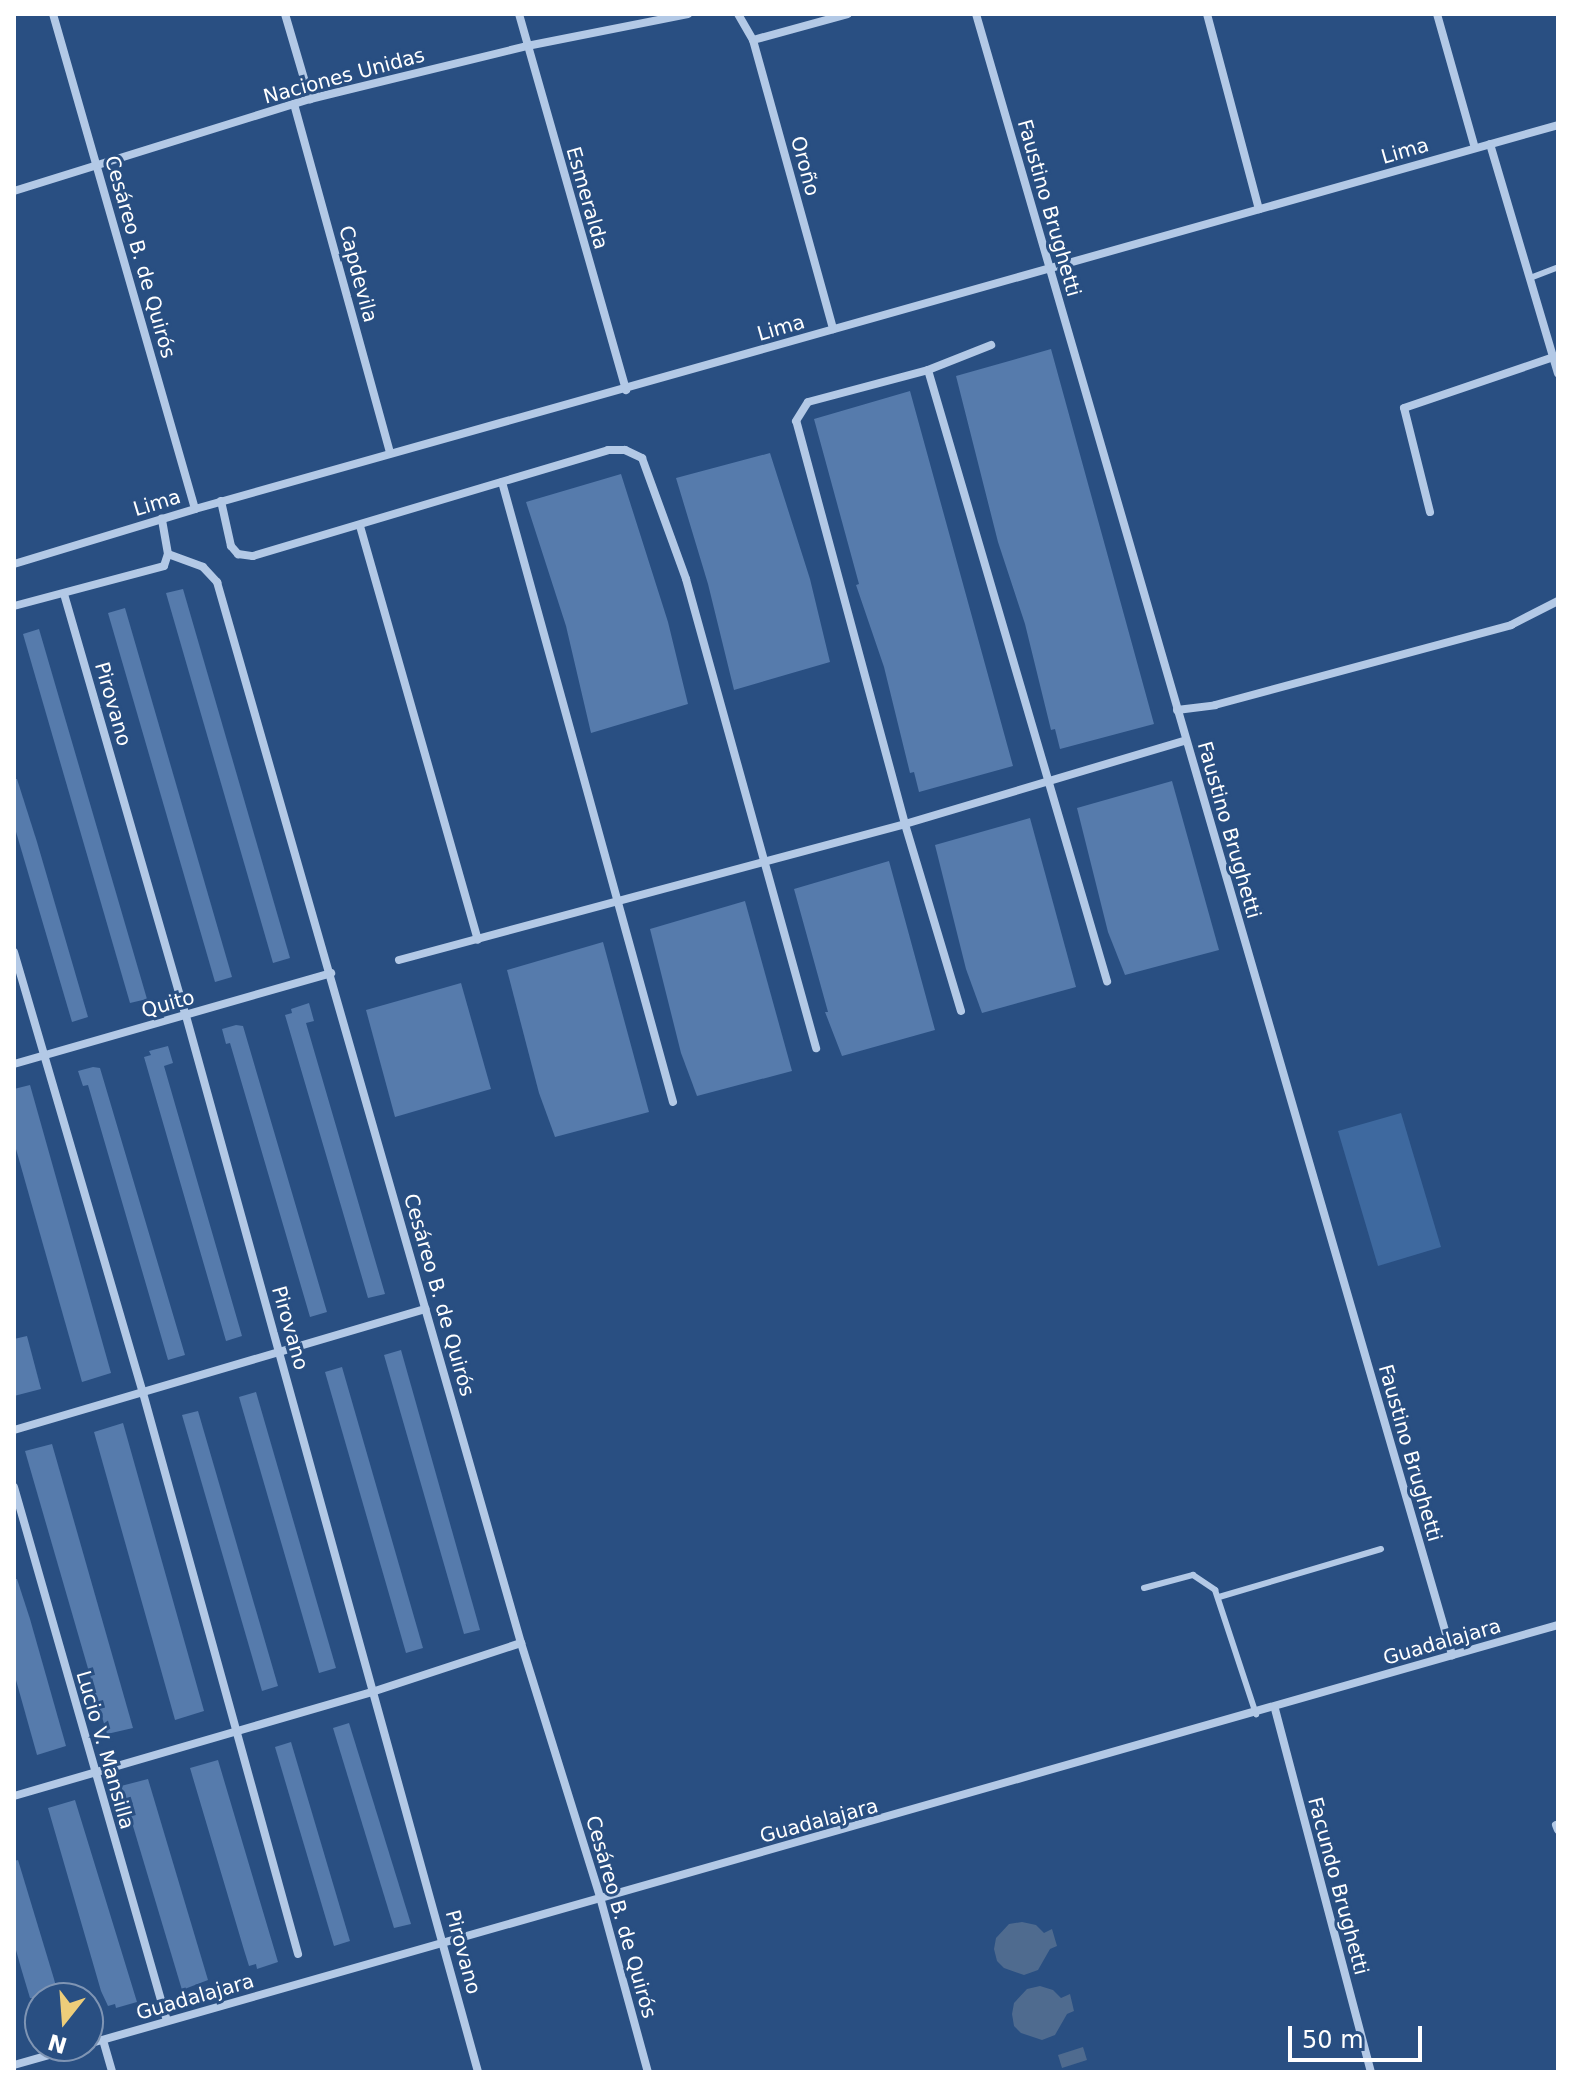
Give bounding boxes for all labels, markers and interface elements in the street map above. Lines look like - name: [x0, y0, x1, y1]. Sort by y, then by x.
- street label: Naciones Unidas: [261, 43, 427, 109]
- street label: Faustino Brughetti: [1012, 117, 1086, 299]
- street label: Lima: [1378, 133, 1432, 169]
- street label: Oroño: [786, 134, 824, 198]
- street label: Esmeralda: [561, 144, 613, 252]
- street label: Cesáreo B. de Quirós: [100, 153, 180, 361]
- street label: Capdevila: [334, 223, 382, 325]
- street label: Lima: [754, 310, 808, 346]
- street label: Lima: [130, 484, 184, 522]
- street label: Pirovano: [90, 659, 136, 749]
- street label: Faustino Brughetti: [1192, 739, 1266, 921]
- street label: Quito: [139, 985, 197, 1023]
- street label: Cesáreo B. de Quirós: [399, 1191, 479, 1399]
- street label: Pirovano: [267, 1283, 313, 1373]
- street label: Faustino Brughetti: [1373, 1362, 1447, 1544]
- street label: Guadalajara: [1380, 1614, 1504, 1670]
- street label: Lucio V. Mansilla: [71, 1668, 139, 1832]
- street label: Guadalajara: [757, 1794, 881, 1848]
- street label: Facundo Brughetti: [1303, 1794, 1373, 1978]
- street label: Cesáreo B. de Quirós: [581, 1813, 661, 2021]
- street label: Pirovano: [440, 1907, 486, 1997]
- street label: Guadalajara: [133, 1969, 257, 2025]
- north arrow: [24, 1982, 104, 2062]
- scale bar: [1292, 2010, 1426, 2060]
- text: 50 m: [1302, 2026, 1364, 2054]
- text: N: [45, 2029, 70, 2058]

